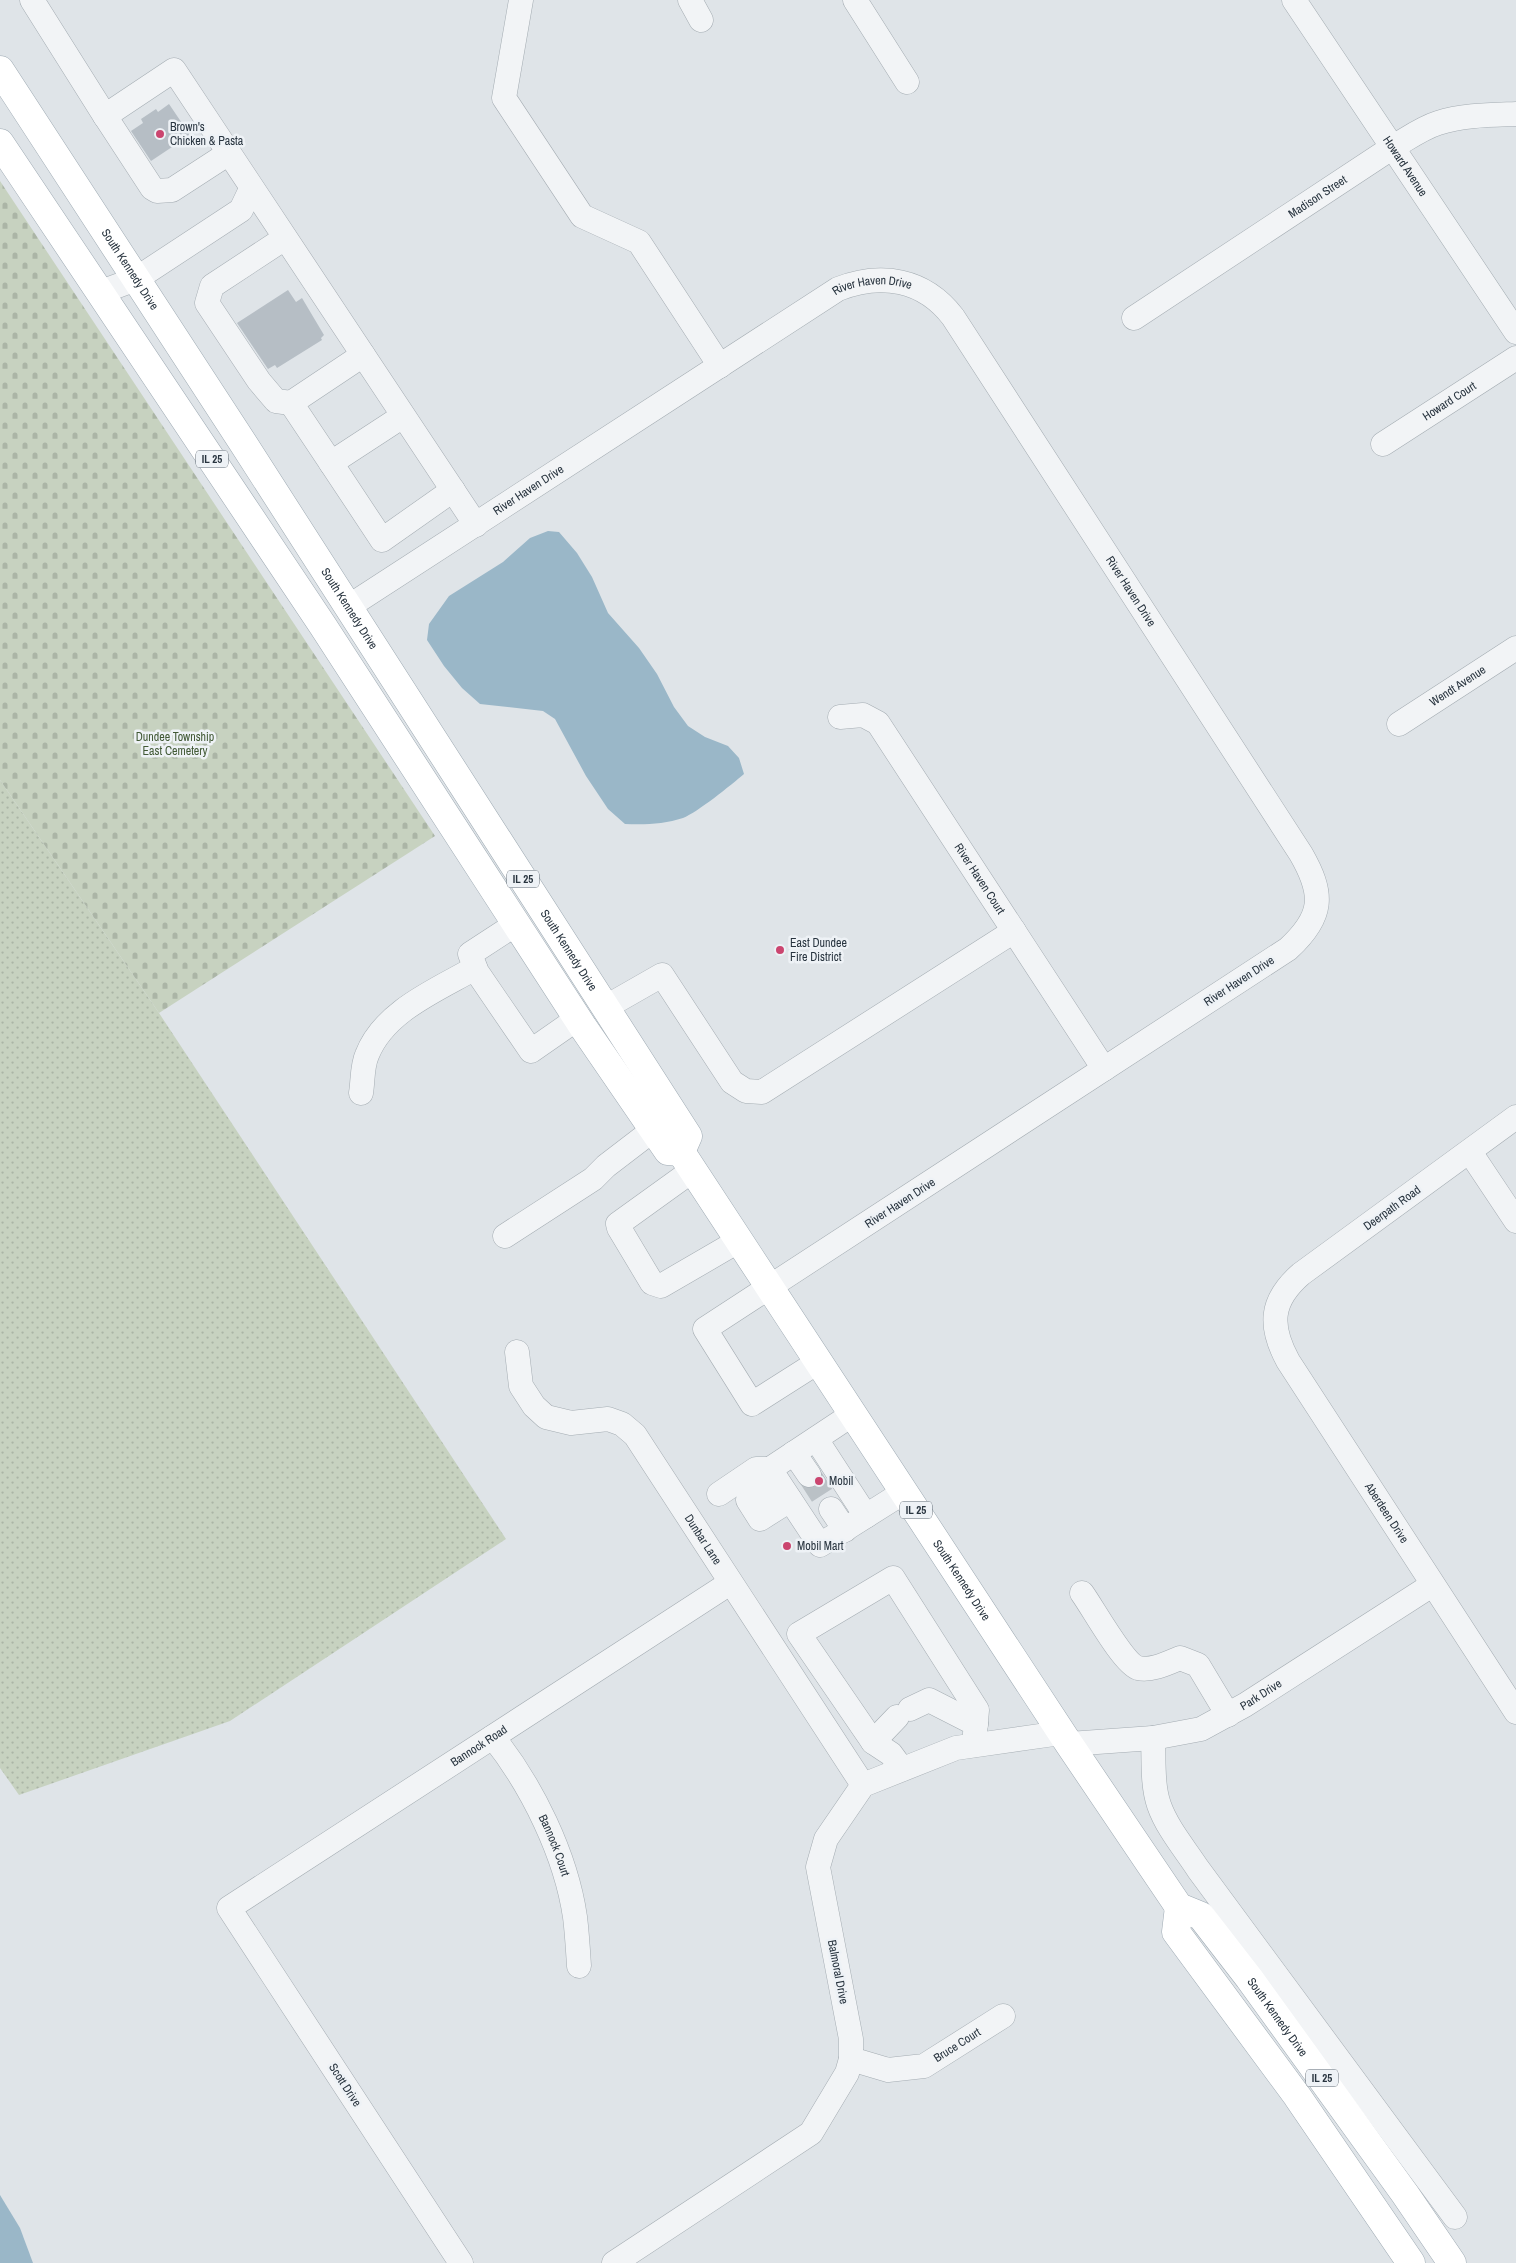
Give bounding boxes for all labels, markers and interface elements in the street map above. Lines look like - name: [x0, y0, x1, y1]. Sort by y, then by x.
- place label: Brown's Chicken & Pasta: [170, 119, 244, 149]
- marker: Brown's Chicken & Pasta: [154, 128, 166, 140]
- street label: Howard Avenue: [1379, 133, 1431, 200]
- street label: Madison Street: [1285, 172, 1350, 222]
- street label: South Kennedy Drive: [98, 226, 162, 313]
- street label: River Haven Drive: [829, 272, 914, 299]
- street label: Howard Court: [1419, 378, 1479, 424]
- road number: IL 25: [196, 450, 228, 468]
- street label: River Haven Drive: [490, 461, 567, 519]
- street label: River Haven Drive: [1102, 553, 1160, 630]
- street label: South Kennedy Drive: [317, 565, 381, 652]
- street label: Wendt Avenue: [1427, 662, 1489, 710]
- park label: Dundee Township East Cemetery: [136, 729, 214, 759]
- street label: River Haven Court: [951, 840, 1009, 917]
- road number: IL 25: [507, 871, 539, 888]
- street label: South Kennedy Drive: [537, 906, 601, 994]
- place label: East Dundee Fire District: [790, 935, 847, 965]
- marker: East Dundee Fire District: [774, 944, 786, 956]
- street label: River Haven Drive: [1201, 952, 1277, 1010]
- street label: River Haven Drive: [862, 1174, 938, 1232]
- street label: Deerpath Road: [1360, 1182, 1424, 1234]
- place label: Mobil: [829, 1473, 853, 1489]
- marker: Mobil: [813, 1475, 825, 1487]
- street label: Aberdeen Drive: [1361, 1479, 1412, 1546]
- road number: IL 25: [900, 1502, 932, 1518]
- street label: Dunbar Lane: [681, 1511, 725, 1568]
- street label: South Kennedy Drive: [929, 1537, 994, 1624]
- place label: Mobil Mart: [797, 1538, 844, 1554]
- marker: Mobil Mart: [781, 1540, 793, 1552]
- street label: Park Drive: [1237, 1676, 1285, 1714]
- street label: Bannock Road: [447, 1722, 510, 1770]
- street label: Bannock Court: [535, 1812, 574, 1878]
- street label: Balmoral Drive: [824, 1939, 852, 2005]
- street label: South Kennedy Drive: [1243, 1975, 1311, 2060]
- street label: Bruce Court: [931, 2024, 984, 2066]
- street label: Scott Drive: [325, 2060, 365, 2110]
- road number: IL 25: [1306, 2070, 1338, 2086]

